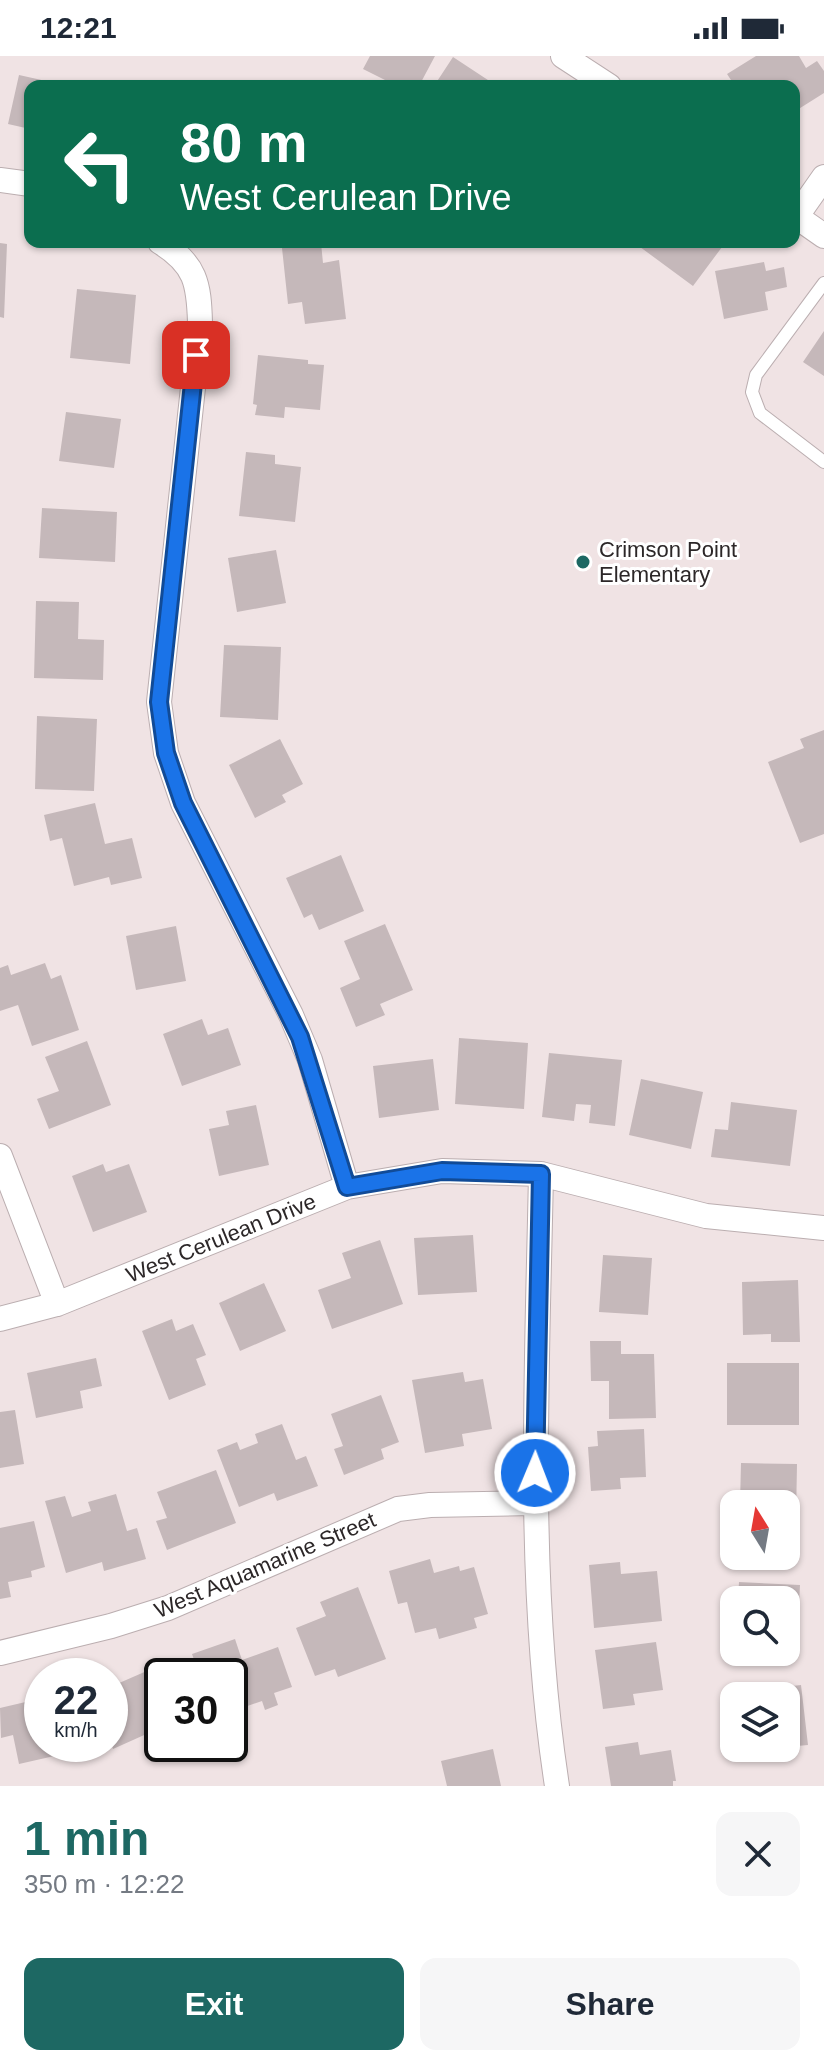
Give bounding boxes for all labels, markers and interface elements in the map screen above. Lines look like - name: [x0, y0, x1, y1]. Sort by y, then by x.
- text: 12:21: [40, 11, 117, 44]
- text: 80 m: [180, 111, 308, 174]
- icon: left: [48, 112, 152, 216]
- text: West Cerulean Drive: [180, 177, 511, 218]
- pin: [162, 321, 230, 389]
- icon: arrive: [174, 333, 218, 377]
- place label: Crimson Point Elementary: [599, 537, 737, 587]
- marker: Crimson Point Elementary: [574, 553, 592, 571]
- street label: West Cerulean Drive: [122, 1188, 320, 1288]
- position arrow: [493, 1431, 577, 1515]
- north arrow: [720, 1490, 800, 1570]
- map controls: [720, 1490, 800, 1762]
- street label: West Aquamarine Street: [151, 1507, 379, 1623]
- button: search: [720, 1586, 800, 1666]
- speed limit sign: 30: [144, 1658, 248, 1762]
- text: 22: [54, 1678, 98, 1722]
- button: layers: [720, 1682, 800, 1762]
- text: km/h: [54, 1719, 98, 1741]
- text: 1 min: [24, 1812, 149, 1865]
- button: close: [716, 1812, 800, 1896]
- text: 350 m · 12:22: [24, 1869, 184, 1899]
- button: Exit: [24, 1958, 404, 2050]
- button: Share: [420, 1958, 800, 2050]

